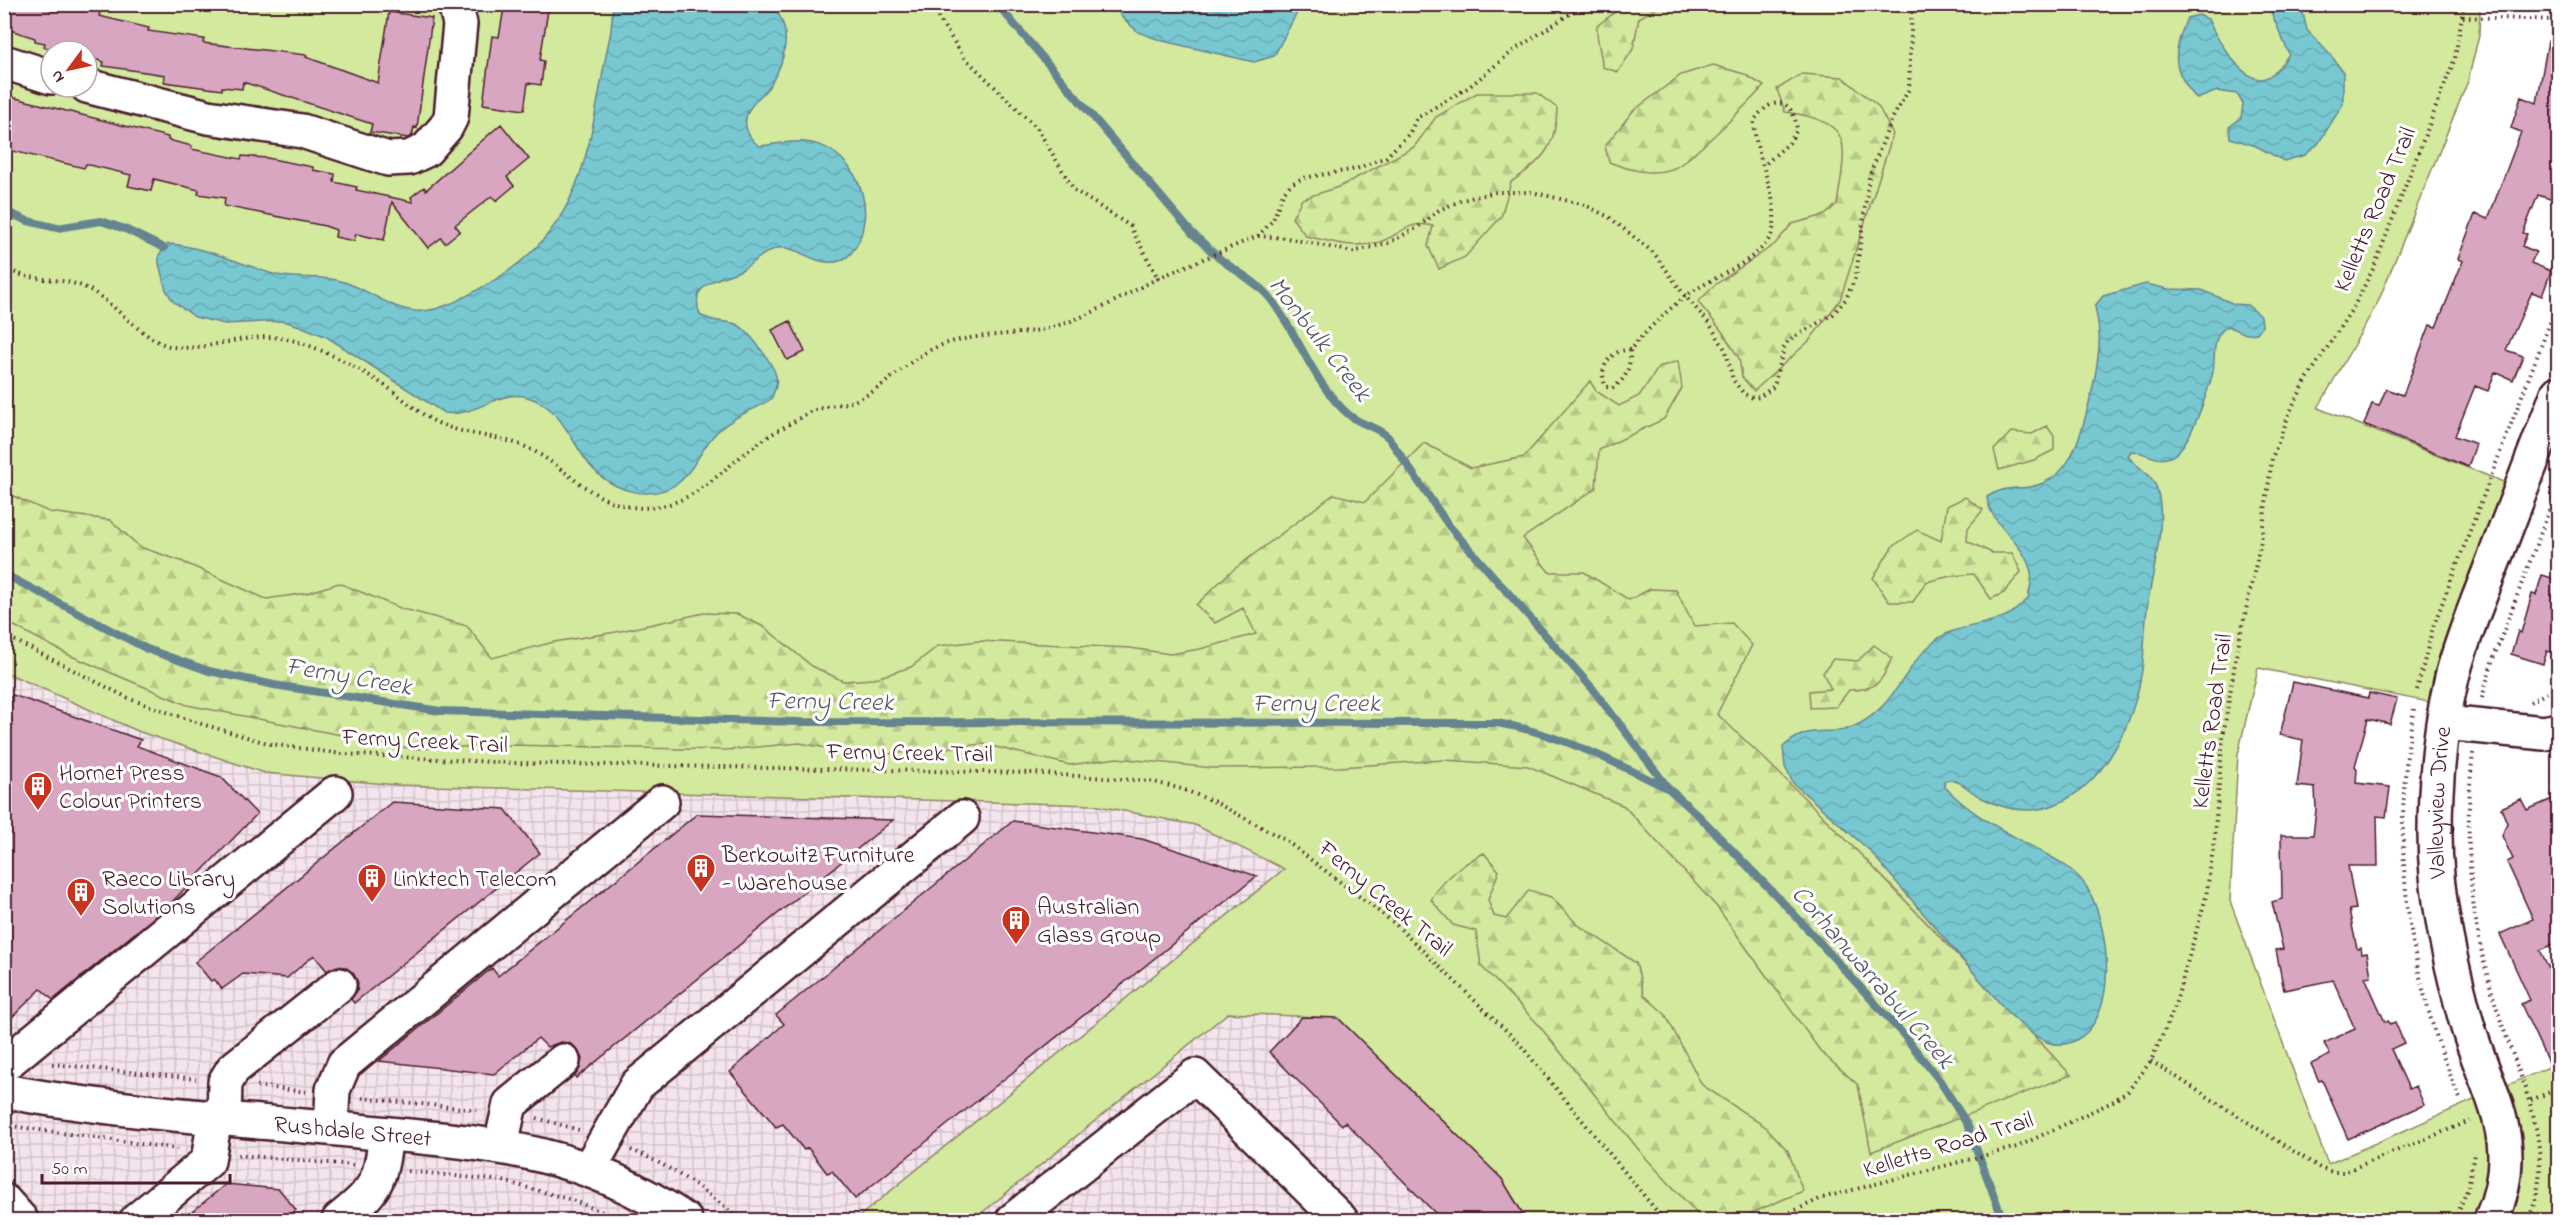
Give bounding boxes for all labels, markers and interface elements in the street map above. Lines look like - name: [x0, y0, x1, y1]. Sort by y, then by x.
- north arrow: [39, 39, 99, 99]
- text: N: [45, 65, 71, 87]
- street label: Kelletts Road Trail: [2326, 122, 2427, 298]
- water label: Monbulk Creek: [1258, 269, 1381, 412]
- street label: Kelletts Road Trail: [2184, 632, 2243, 811]
- water label: Ferny Creek: [282, 648, 416, 708]
- water label: Ferny Creek: [766, 683, 896, 723]
- water label: Ferny Creek: [1252, 686, 1381, 724]
- street label: Ferny Creek Trail: [340, 721, 509, 765]
- street label: Valleyview Drive: [2420, 724, 2462, 881]
- street label: Ferny Creek Trail: [826, 736, 993, 774]
- place label: Hornet Press Colour Printers: [59, 757, 202, 820]
- building icon: Hornet Press Colour Printers: [22, 770, 54, 812]
- street label: Ferny Creek Trail: [1308, 832, 1459, 967]
- place label: Berkowitz Furniture - Warehouse: [721, 839, 915, 902]
- building icon: Berkowitz Furniture - Warehouse: [685, 852, 717, 894]
- building icon: Linktech Telecom: [356, 862, 388, 904]
- place label: Raeco Library Solutions: [102, 863, 235, 926]
- place label: Linktech Telecom: [393, 863, 556, 898]
- building icon: Raeco Library Solutions: [65, 876, 97, 918]
- water label: Corhanwarrabul Creek: [1781, 878, 1963, 1079]
- place label: Australian Glass Group: [1037, 891, 1161, 954]
- building icon: Australian Glass Group: [1000, 904, 1032, 946]
- street label: Kelletts Road Trail: [1859, 1104, 2038, 1189]
- street label: Rushdale Street: [272, 1108, 433, 1158]
- scale bar: [42, 1147, 230, 1185]
- text: 50 m: [51, 1157, 88, 1183]

